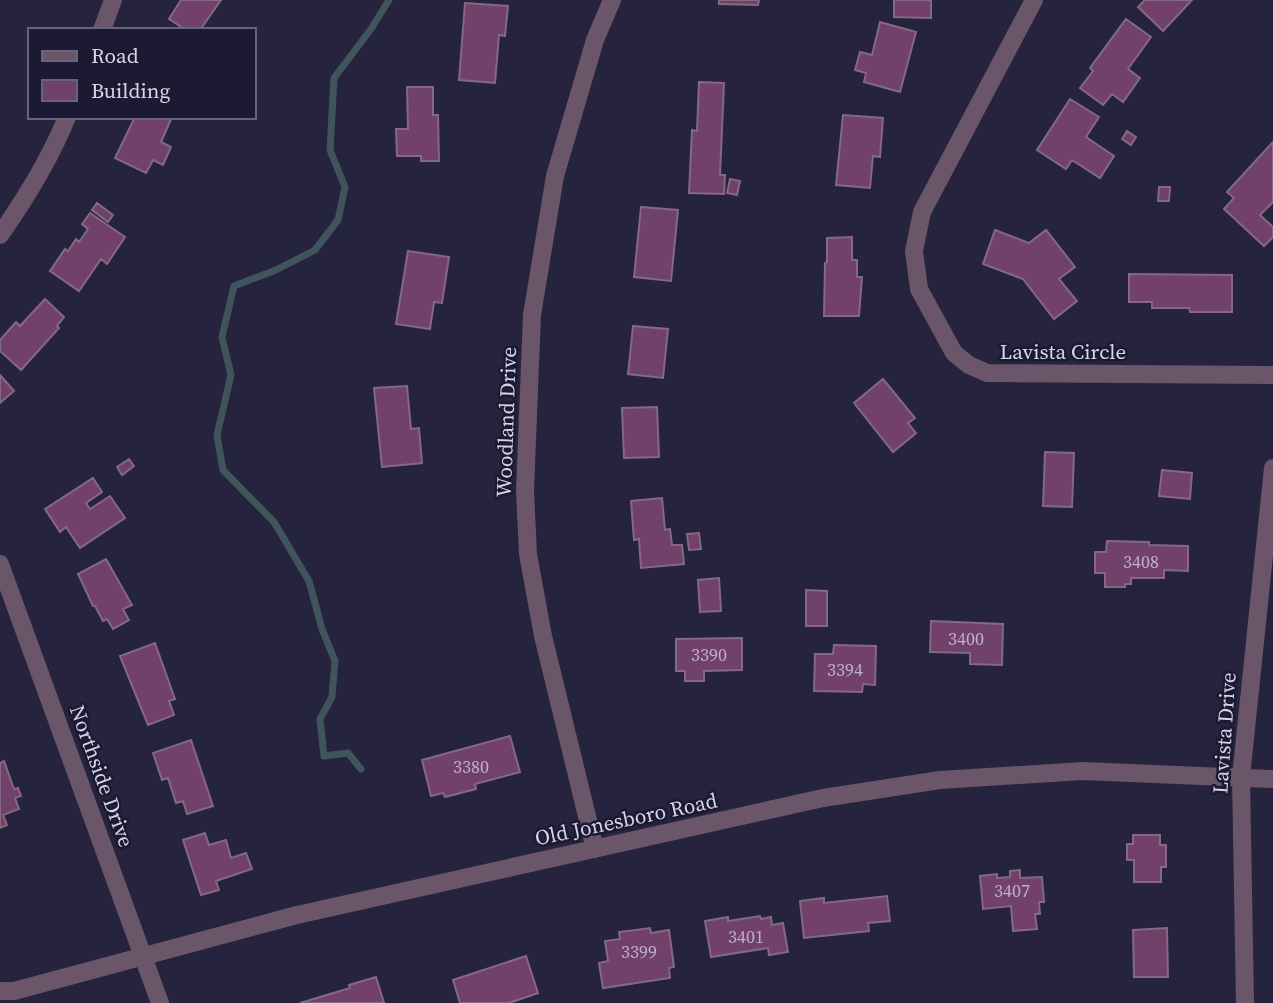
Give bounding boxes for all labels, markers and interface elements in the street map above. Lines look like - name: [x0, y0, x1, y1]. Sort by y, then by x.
- legend: [28, 28, 256, 119]
- text: Road: [91, 41, 139, 70]
- text: Building: [91, 76, 170, 105]
- street label: Lavista Circle: [1000, 337, 1126, 366]
- street label: Woodland Drive: [489, 346, 523, 498]
- house number: 3408: [1123, 549, 1159, 574]
- house number: 3400: [948, 626, 984, 651]
- house number: 3390: [691, 642, 727, 667]
- house number: 3394: [827, 657, 863, 682]
- street label: Lavista Drive: [1205, 671, 1243, 795]
- street label: Northside Drive: [63, 701, 141, 851]
- house number: 3380: [453, 754, 489, 779]
- street label: Old Jonesboro Road: [532, 786, 720, 852]
- house number: 3407: [994, 878, 1030, 903]
- house number: 3401: [728, 924, 764, 949]
- house number: 3399: [621, 939, 657, 964]

